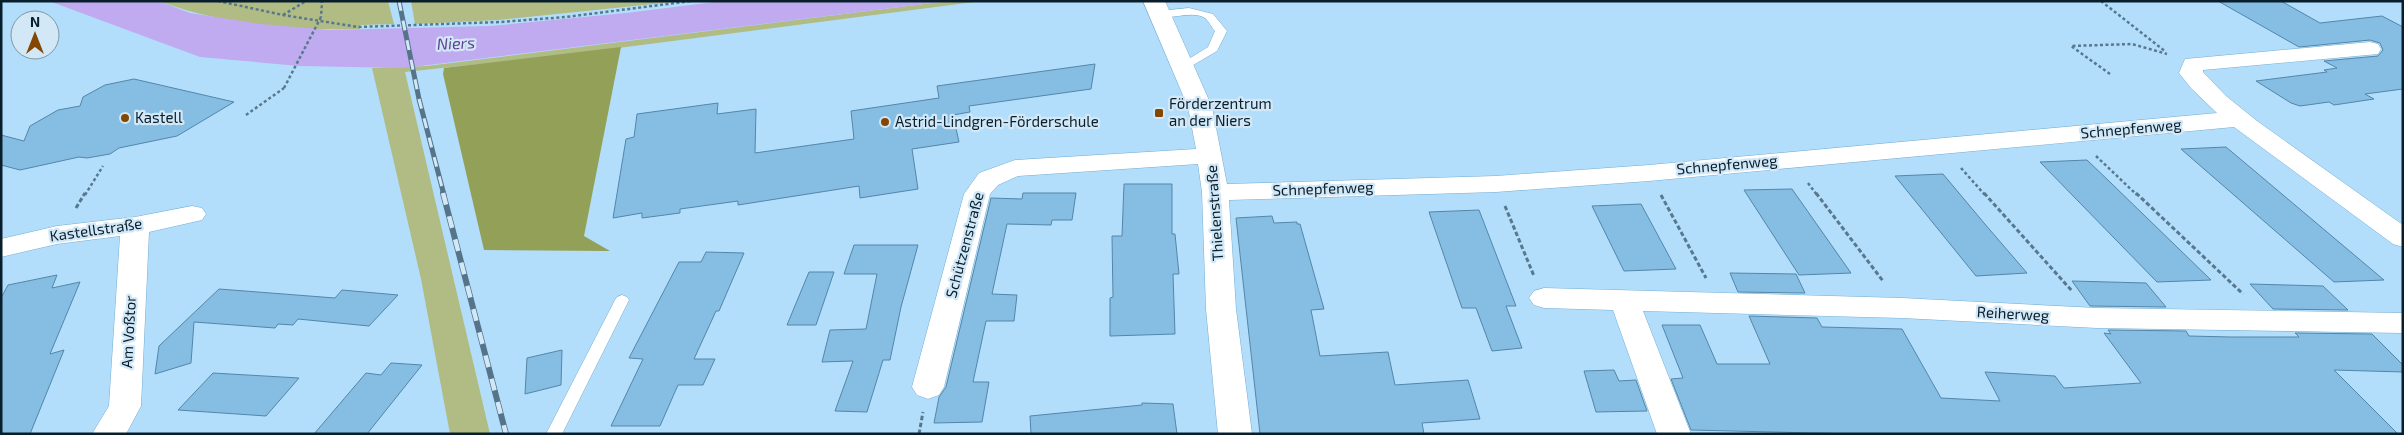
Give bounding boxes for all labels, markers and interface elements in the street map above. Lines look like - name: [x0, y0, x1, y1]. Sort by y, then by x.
- north arrow: [10, 10, 60, 60]
- text: N: [30, 13, 40, 30]
- water label: Niers: [437, 32, 475, 53]
- place label: Förderzentrum an der Niers: [1169, 94, 1272, 129]
- marker: Förderzentrum an der Niers: [1153, 107, 1165, 119]
- place label: Kastell: [135, 108, 183, 126]
- marker: Kastell: [119, 112, 131, 124]
- place label: Astrid-Lindgren-Förderschule: [895, 112, 1099, 130]
- street label: Schnepfenweg: [2080, 115, 2183, 141]
- marker: Astrid-Lindgren-Förderschule: [879, 116, 891, 128]
- street label: Schnepfenweg: [1676, 151, 1779, 177]
- street label: Thielenstraße: [1202, 164, 1226, 262]
- street label: Schnepfenweg: [1272, 177, 1374, 199]
- street label: Schützenstraße: [941, 190, 987, 300]
- street label: Kastellstraße: [48, 214, 143, 244]
- street label: Am Voßtor: [117, 295, 139, 369]
- street label: Reiherweg: [1976, 302, 2050, 324]

